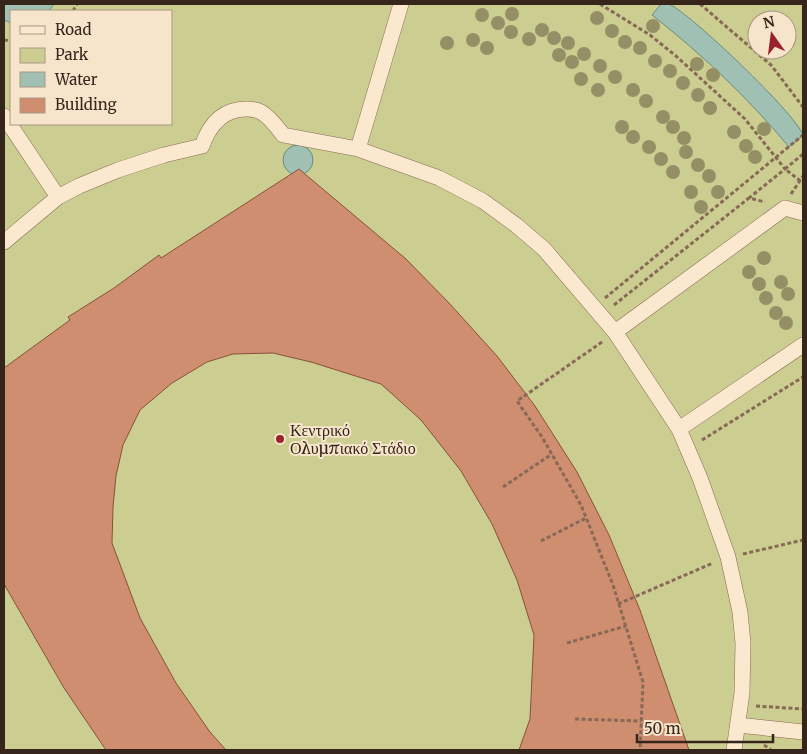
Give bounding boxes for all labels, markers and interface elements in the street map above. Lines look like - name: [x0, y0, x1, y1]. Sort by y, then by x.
- legend: [10, 10, 172, 125]
- north arrow: [747, 10, 797, 60]
- text: N: [761, 12, 776, 32]
- text: Road: [55, 20, 91, 39]
- text: Park: [55, 45, 89, 64]
- text: Water: [54, 70, 98, 89]
- text: Building: [55, 95, 117, 114]
- place label: Κεντρικό Ολυμπιακό Στάδιο: [290, 420, 416, 458]
- marker: Κεντρικό Ολυμπιακό Στάδιο: [274, 433, 286, 445]
- scale bar: [637, 712, 773, 744]
- text: 50 m: [644, 719, 681, 738]

